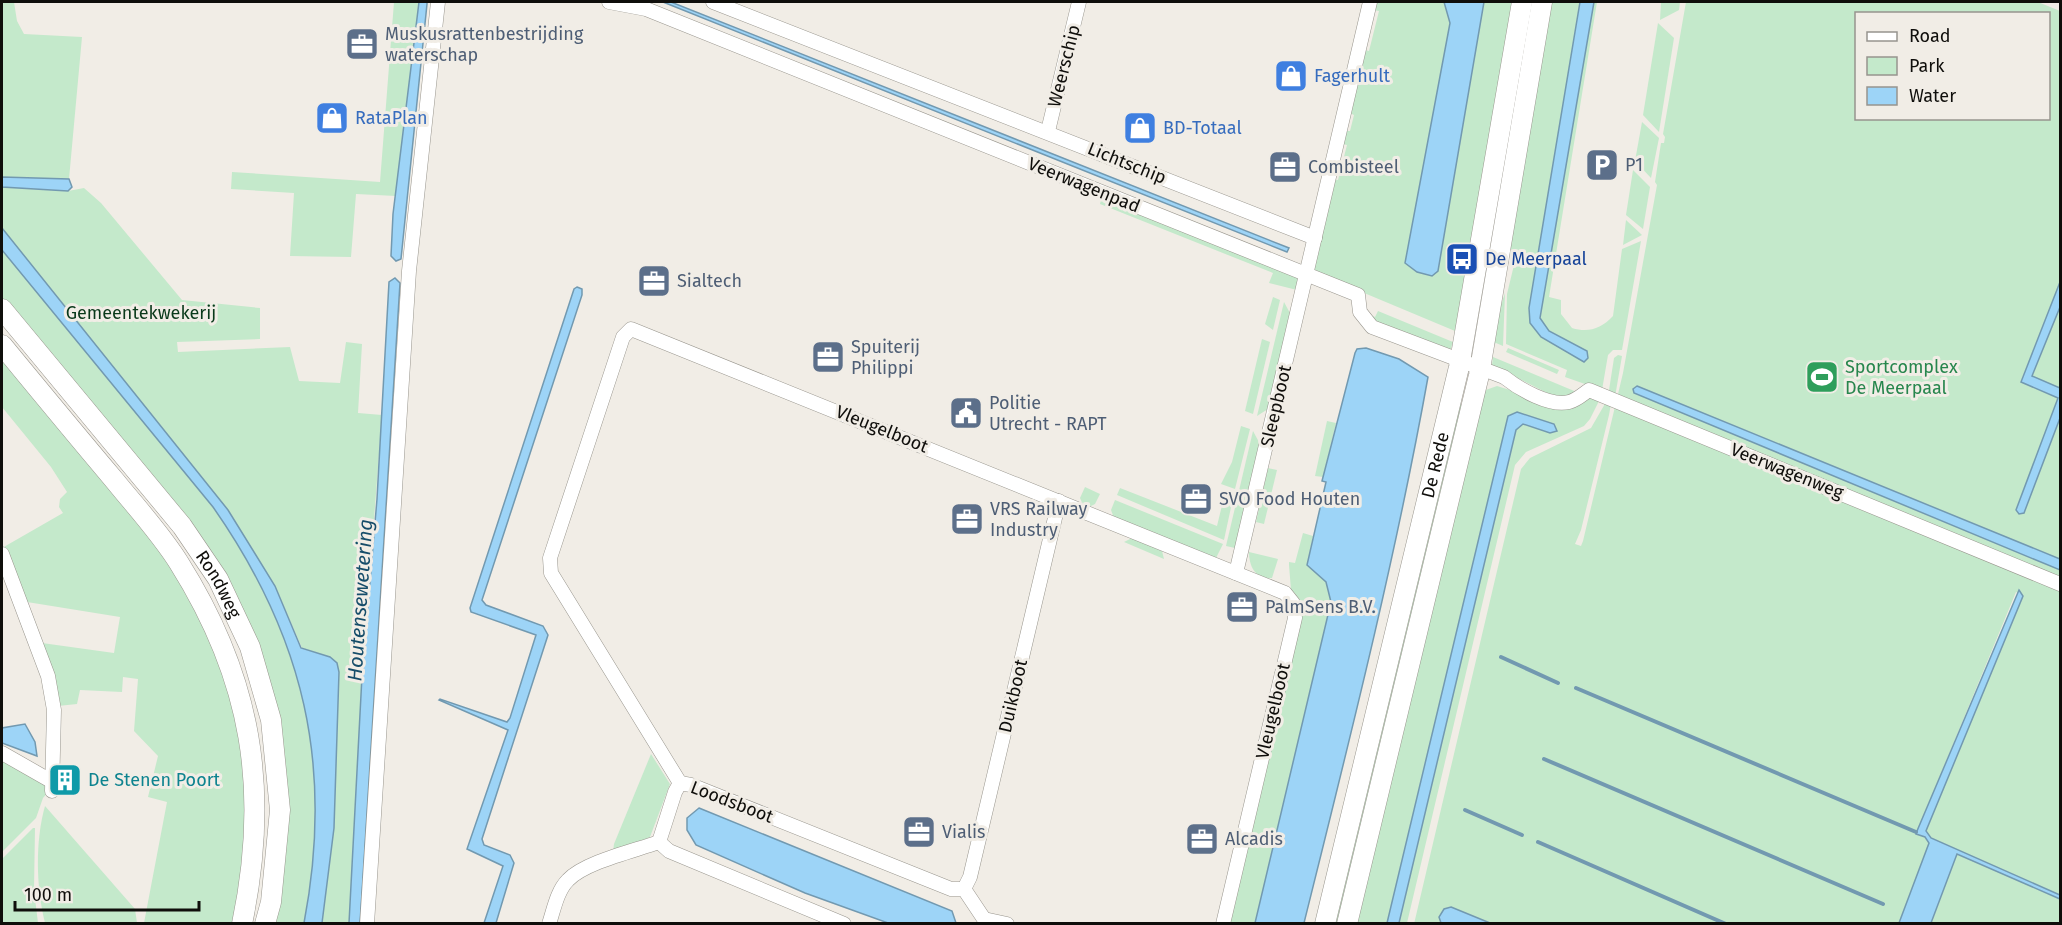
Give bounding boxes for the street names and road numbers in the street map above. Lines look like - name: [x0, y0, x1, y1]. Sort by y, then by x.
- street label: Weerschip: [1043, 22, 1085, 110]
- street label: Lichtschip: [1084, 137, 1170, 189]
- street label: Veerwagenpad: [1025, 153, 1143, 217]
- street label: Sleepboot: [1256, 362, 1296, 449]
- street label: Vleugelboot: [833, 400, 932, 458]
- street label: De Rede: [1417, 430, 1454, 500]
- street label: Veerwagenweg: [1727, 438, 1847, 504]
- street label: Rondweg: [191, 546, 246, 622]
- street label: Duikboot: [994, 657, 1032, 735]
- street label: Vleugelboot: [1251, 660, 1295, 761]
- street label: Loodsboot: [687, 776, 777, 828]

